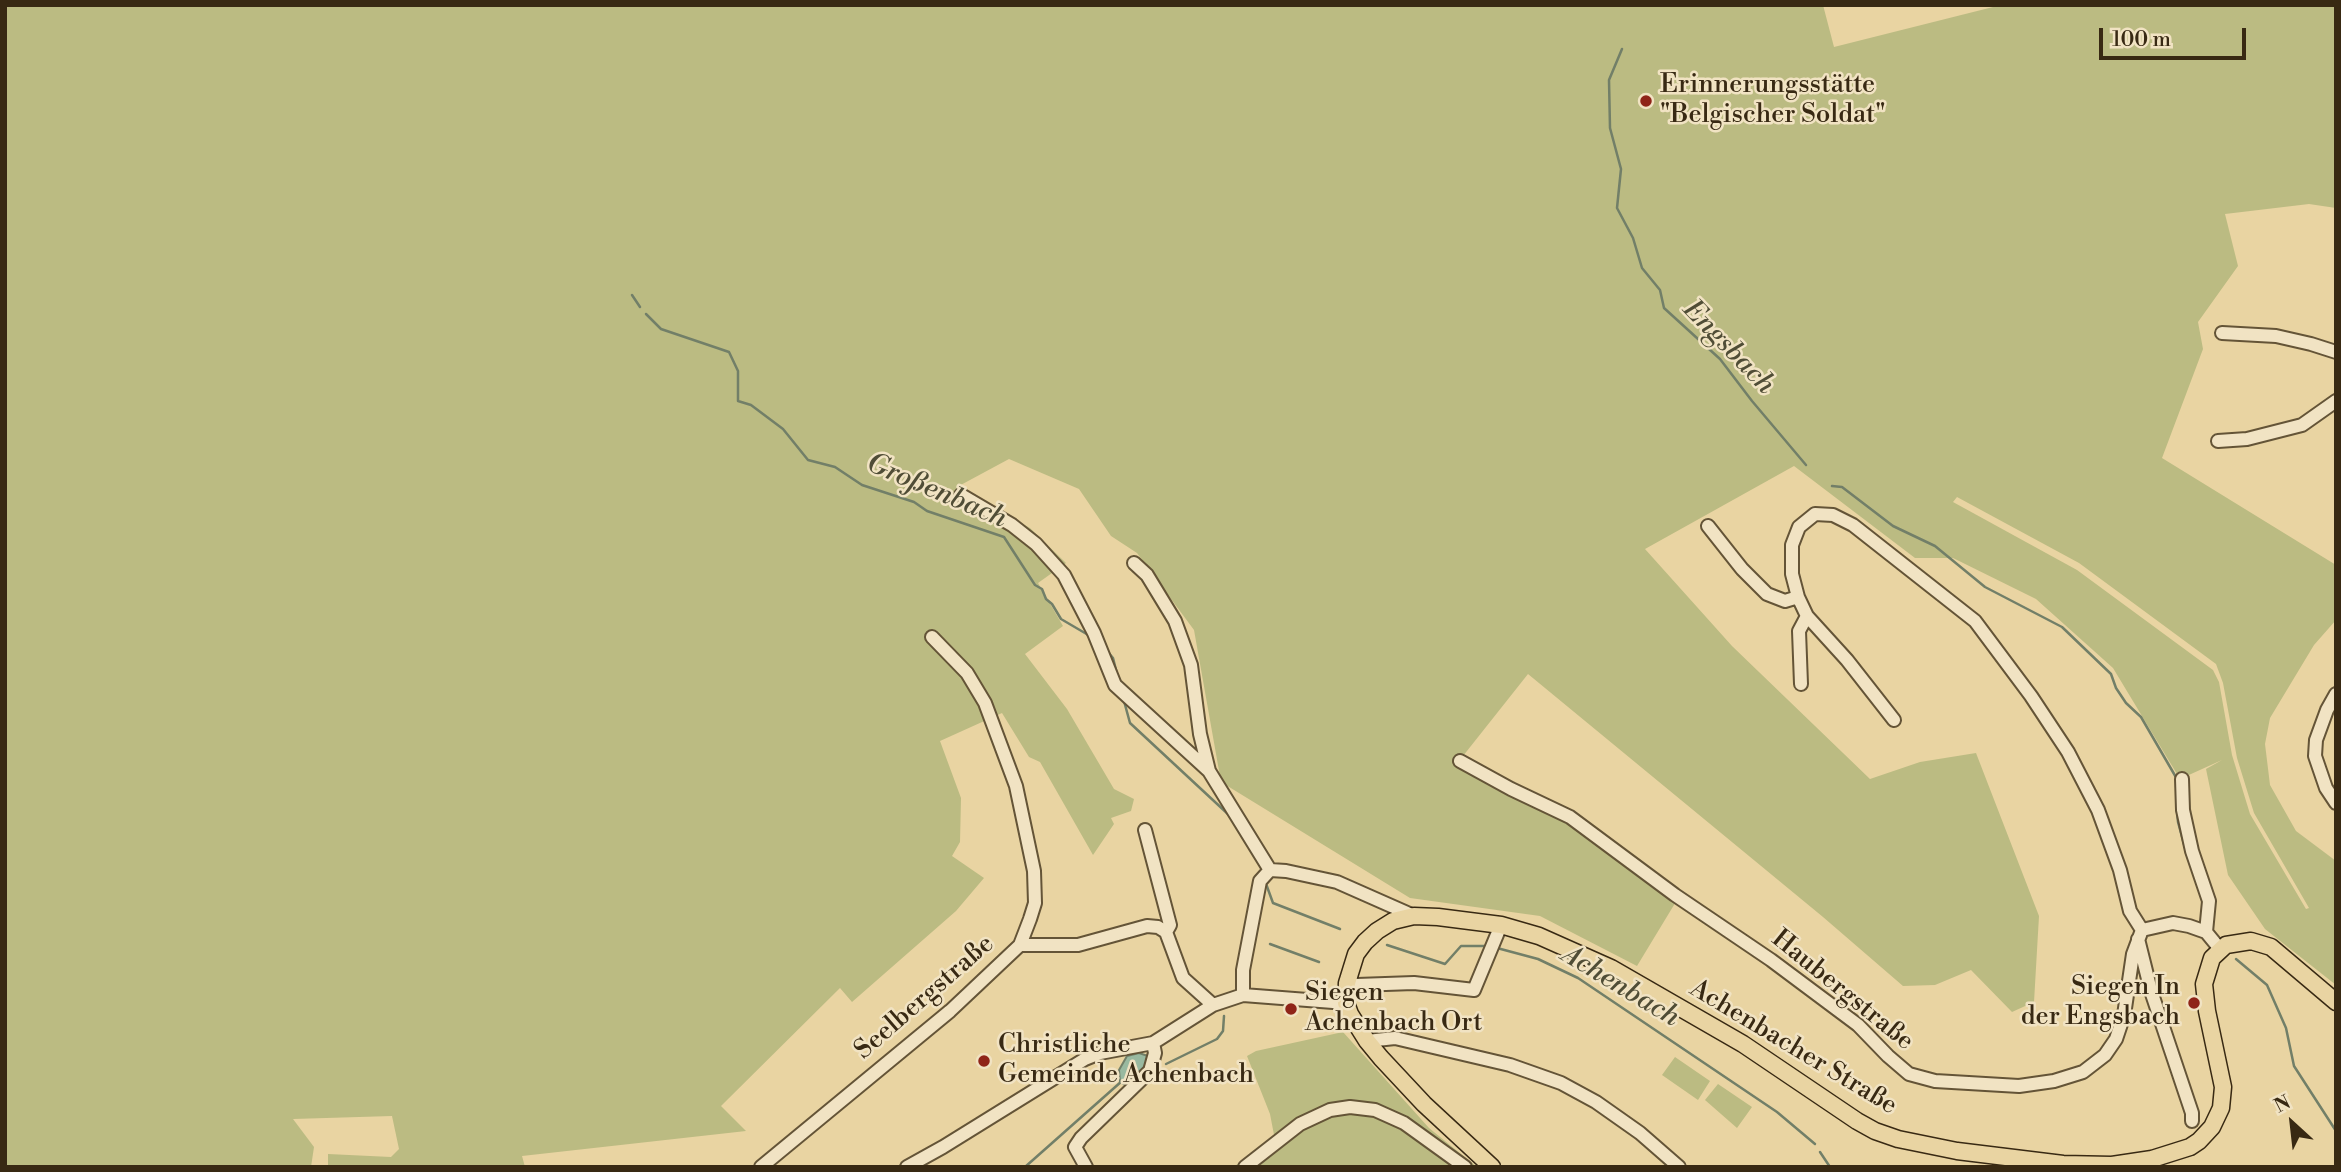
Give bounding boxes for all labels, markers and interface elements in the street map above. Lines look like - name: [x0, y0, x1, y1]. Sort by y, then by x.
- scale bar: [2103, 14, 2250, 58]
- text: 100 m: [2112, 27, 2171, 53]
- place label: Erinnerungsstätte "Belgischer Soldat": [1660, 70, 1886, 132]
- marker: Erinnerungsstätte "Belgischer Soldat": [1638, 93, 1654, 109]
- water label: Engsbach: [1675, 294, 1781, 402]
- water label: Großenbach: [861, 447, 1011, 537]
- street label: Haubergstraße: [1765, 924, 1919, 1058]
- street label: Seelbergstraße: [849, 929, 1001, 1067]
- water label: Achenbach: [1555, 939, 1685, 1035]
- place label: Siegen In der Engsbach: [2021, 972, 2180, 1034]
- street label: Achenbacher Straße: [1684, 974, 1902, 1122]
- place label: Siegen Achenbach Ort: [1305, 978, 1482, 1040]
- marker: Siegen In der Engsbach: [2186, 995, 2202, 1011]
- marker: Siegen Achenbach Ort: [1283, 1001, 1299, 1017]
- place label: Christliche Gemeinde Achenbach: [998, 1030, 1254, 1092]
- marker: Christliche Gemeinde Achenbach: [976, 1053, 992, 1069]
- north arrow: [2257, 1088, 2327, 1158]
- text: N: [2270, 1090, 2295, 1118]

